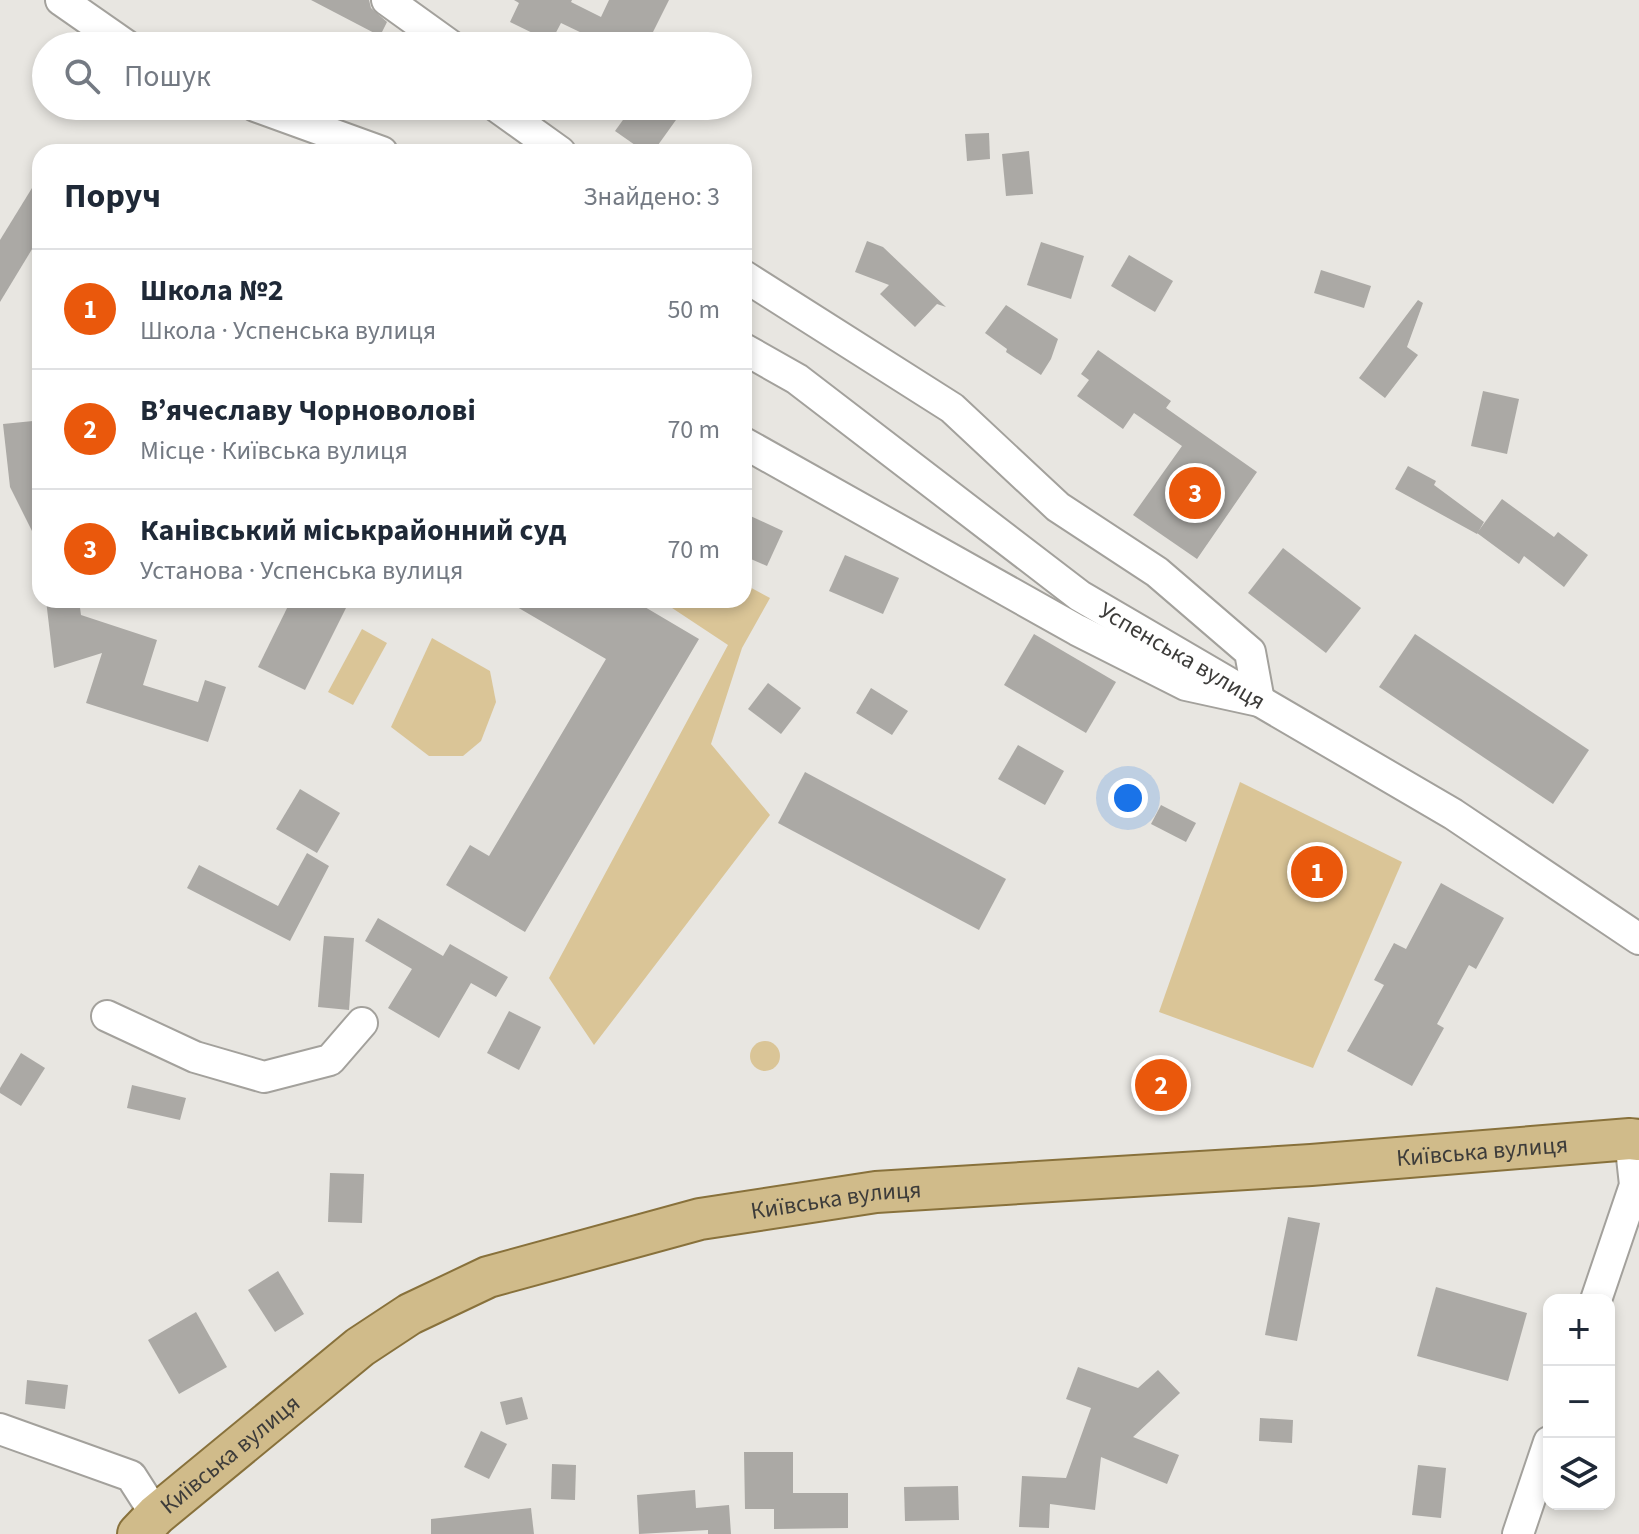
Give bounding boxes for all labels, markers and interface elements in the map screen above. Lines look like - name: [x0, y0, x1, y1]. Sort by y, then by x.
- search box: [32, 32, 752, 120]
- icon: search: [60, 54, 104, 98]
- text: Пошук: [124, 55, 211, 98]
- text: Поруч: [64, 172, 161, 221]
- text: Знайдено: 3: [583, 178, 720, 215]
- text: Школа №2: [140, 269, 284, 312]
- text: 1: [83, 291, 97, 328]
- text: 50 m: [667, 291, 720, 328]
- text: Школа · Успенська вулиця: [140, 312, 436, 349]
- text: В’ячеславу Чорноволові: [140, 389, 476, 432]
- text: 2: [83, 411, 97, 448]
- text: 70 m: [667, 411, 720, 448]
- text: Місце · Київська вулиця: [140, 432, 408, 469]
- pin: 3: [1169, 463, 1221, 523]
- text: Канівський міськрайонний суд: [140, 509, 566, 552]
- text: 3: [83, 531, 97, 568]
- text: 70 m: [667, 531, 720, 568]
- text: Установа · Успенська вулиця: [140, 552, 463, 589]
- street label: Успенська вулиця: [1092, 594, 1272, 719]
- your location: [1108, 778, 1148, 818]
- pin: 1: [1291, 842, 1343, 902]
- pin: 2: [1135, 1055, 1187, 1115]
- street label: Київська вулиця: [1395, 1127, 1569, 1176]
- street label: Київська вулиця: [748, 1172, 923, 1229]
- map controls: [1543, 1294, 1615, 1510]
- button: +: [1543, 1294, 1615, 1366]
- button: −: [1543, 1366, 1615, 1438]
- street label: Київська вулиця: [153, 1386, 308, 1523]
- button: layers: [1543, 1438, 1615, 1510]

